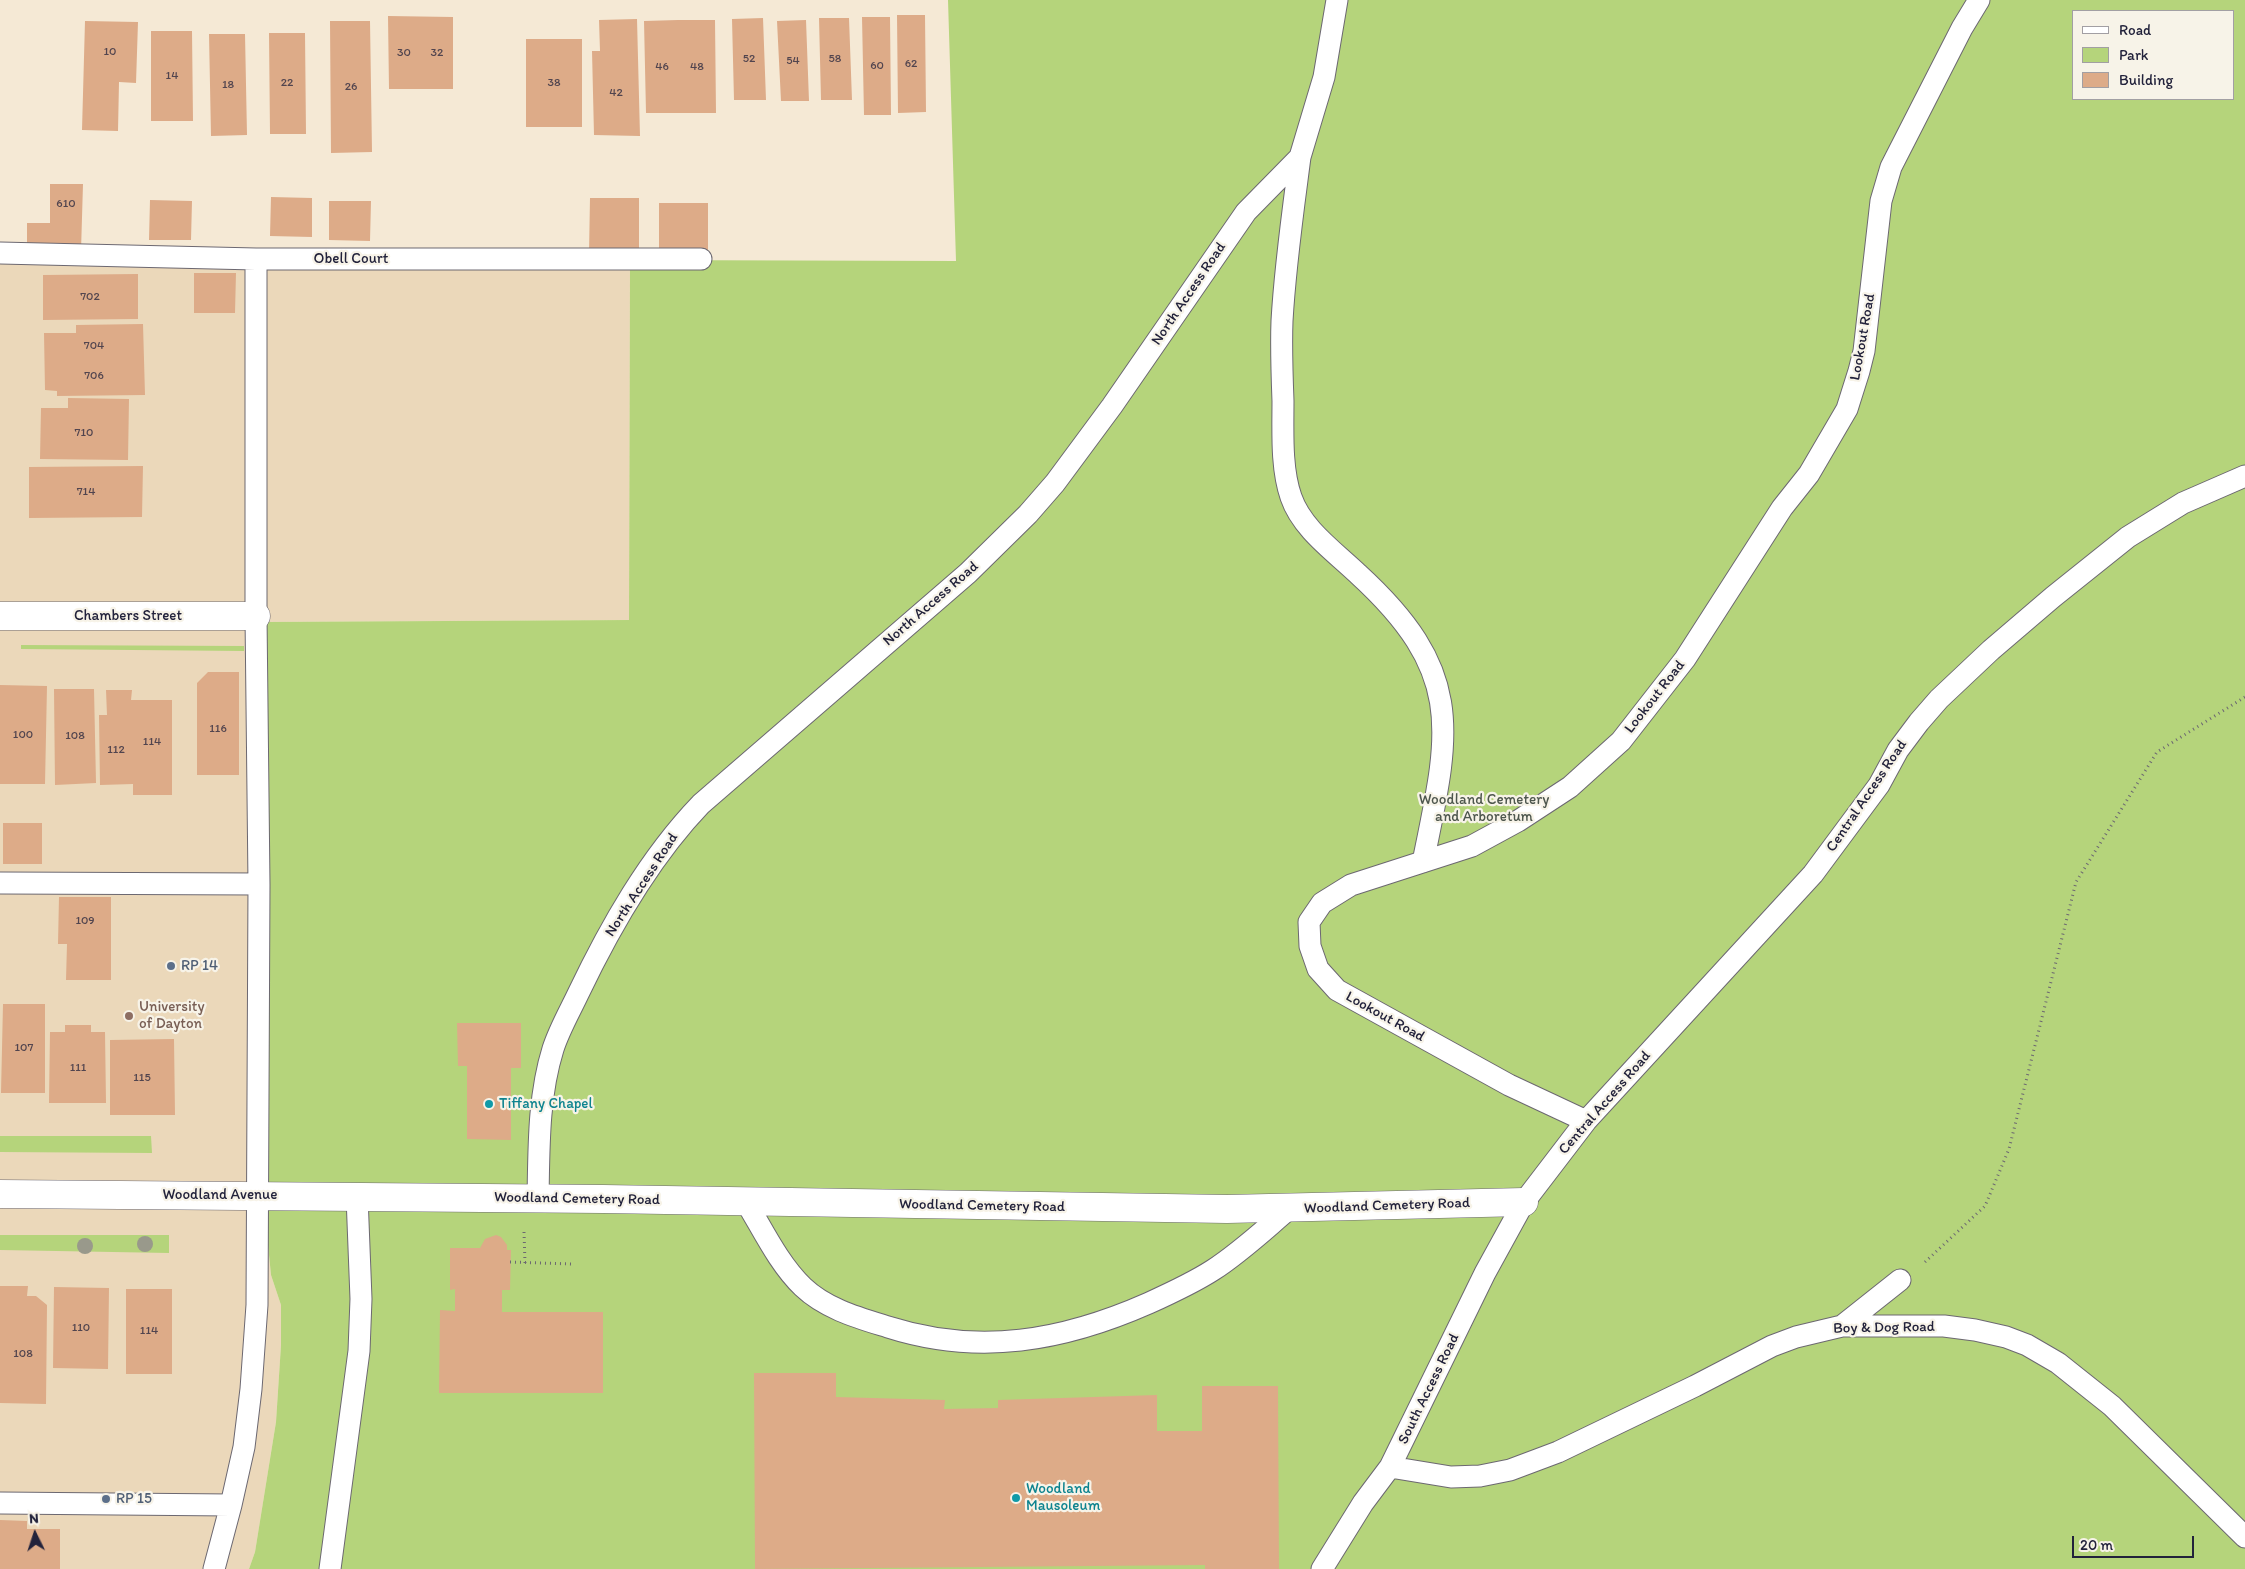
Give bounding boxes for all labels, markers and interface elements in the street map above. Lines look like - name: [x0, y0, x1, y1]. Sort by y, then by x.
- legend: [2072, 10, 2235, 100]
- text: Road: [2119, 21, 2151, 39]
- house number: 10: [104, 45, 116, 59]
- house number: 30: [397, 46, 411, 60]
- house number: 32: [431, 46, 443, 60]
- text: Park: [2119, 46, 2149, 64]
- house number: 52: [743, 52, 755, 66]
- house number: 58: [829, 52, 841, 66]
- house number: 54: [786, 54, 800, 68]
- house number: 62: [905, 57, 917, 71]
- house number: 60: [870, 59, 884, 73]
- house number: 46: [655, 60, 669, 74]
- house number: 48: [690, 60, 704, 74]
- house number: 14: [166, 69, 178, 83]
- text: Building: [2119, 71, 2173, 89]
- house number: 22: [281, 76, 293, 90]
- house number: 38: [547, 76, 561, 90]
- house number: 18: [222, 78, 234, 92]
- house number: 26: [345, 80, 357, 94]
- house number: 42: [609, 86, 623, 100]
- house number: 610: [56, 197, 76, 211]
- street label: North Access Road: [1148, 239, 1230, 349]
- street label: Obell Court: [314, 250, 388, 268]
- house number: 702: [80, 290, 100, 304]
- street label: Lookout Road: [1847, 292, 1879, 382]
- house number: 704: [84, 339, 104, 353]
- house number: 706: [84, 369, 104, 383]
- house number: 710: [75, 426, 93, 440]
- house number: 714: [77, 485, 95, 499]
- street label: North Access Road: [880, 558, 982, 650]
- street label: Chambers Street: [74, 607, 182, 625]
- street label: Lookout Road: [1621, 657, 1689, 737]
- house number: 116: [209, 722, 227, 736]
- house number: 100: [13, 728, 33, 742]
- house number: 108: [65, 729, 85, 743]
- house number: 114: [143, 735, 161, 749]
- street label: Central Access Road: [1823, 736, 1911, 856]
- house number: 112: [107, 743, 125, 757]
- park label: Woodland Cemetery and Arboretum: [1419, 791, 1549, 826]
- street label: North Access Road: [602, 830, 682, 940]
- house number: 109: [75, 914, 95, 928]
- place label: RP 14: [181, 957, 218, 975]
- marker: RP 14: [165, 960, 177, 972]
- street label: Lookout Road: [1342, 988, 1428, 1046]
- place label: University of Dayton: [139, 998, 204, 1033]
- marker: University of Dayton: [123, 1010, 135, 1022]
- house number: 107: [15, 1041, 33, 1055]
- street label: Central Access Road: [1555, 1047, 1655, 1159]
- house number: 111: [70, 1061, 86, 1075]
- house number: 115: [133, 1071, 151, 1085]
- place label: Tiffany Chapel: [499, 1095, 593, 1113]
- marker: Tiffany Chapel: [483, 1098, 495, 1110]
- street label: Woodland Avenue: [163, 1186, 277, 1204]
- street label: Woodland Cemetery Road: [494, 1189, 660, 1209]
- street label: Woodland Cemetery Road: [1304, 1194, 1470, 1218]
- street label: Woodland Cemetery Road: [899, 1196, 1065, 1216]
- street label: Boy & Dog Road: [1833, 1318, 1935, 1338]
- house number: 110: [72, 1321, 90, 1335]
- house number: 114: [140, 1324, 158, 1338]
- street label: South Access Road: [1394, 1331, 1464, 1447]
- house number: 108: [13, 1347, 33, 1361]
- place label: Woodland Mausoleum: [1026, 1480, 1100, 1515]
- place label: RP 15: [116, 1490, 152, 1508]
- marker: Woodland Mausoleum: [1010, 1492, 1022, 1504]
- marker: RP 15: [100, 1493, 112, 1505]
- north arrow: [10, 1509, 60, 1559]
- text: N: [29, 1510, 39, 1527]
- scale bar: [2075, 1526, 2198, 1558]
- text: 20 m: [2080, 1536, 2113, 1554]

